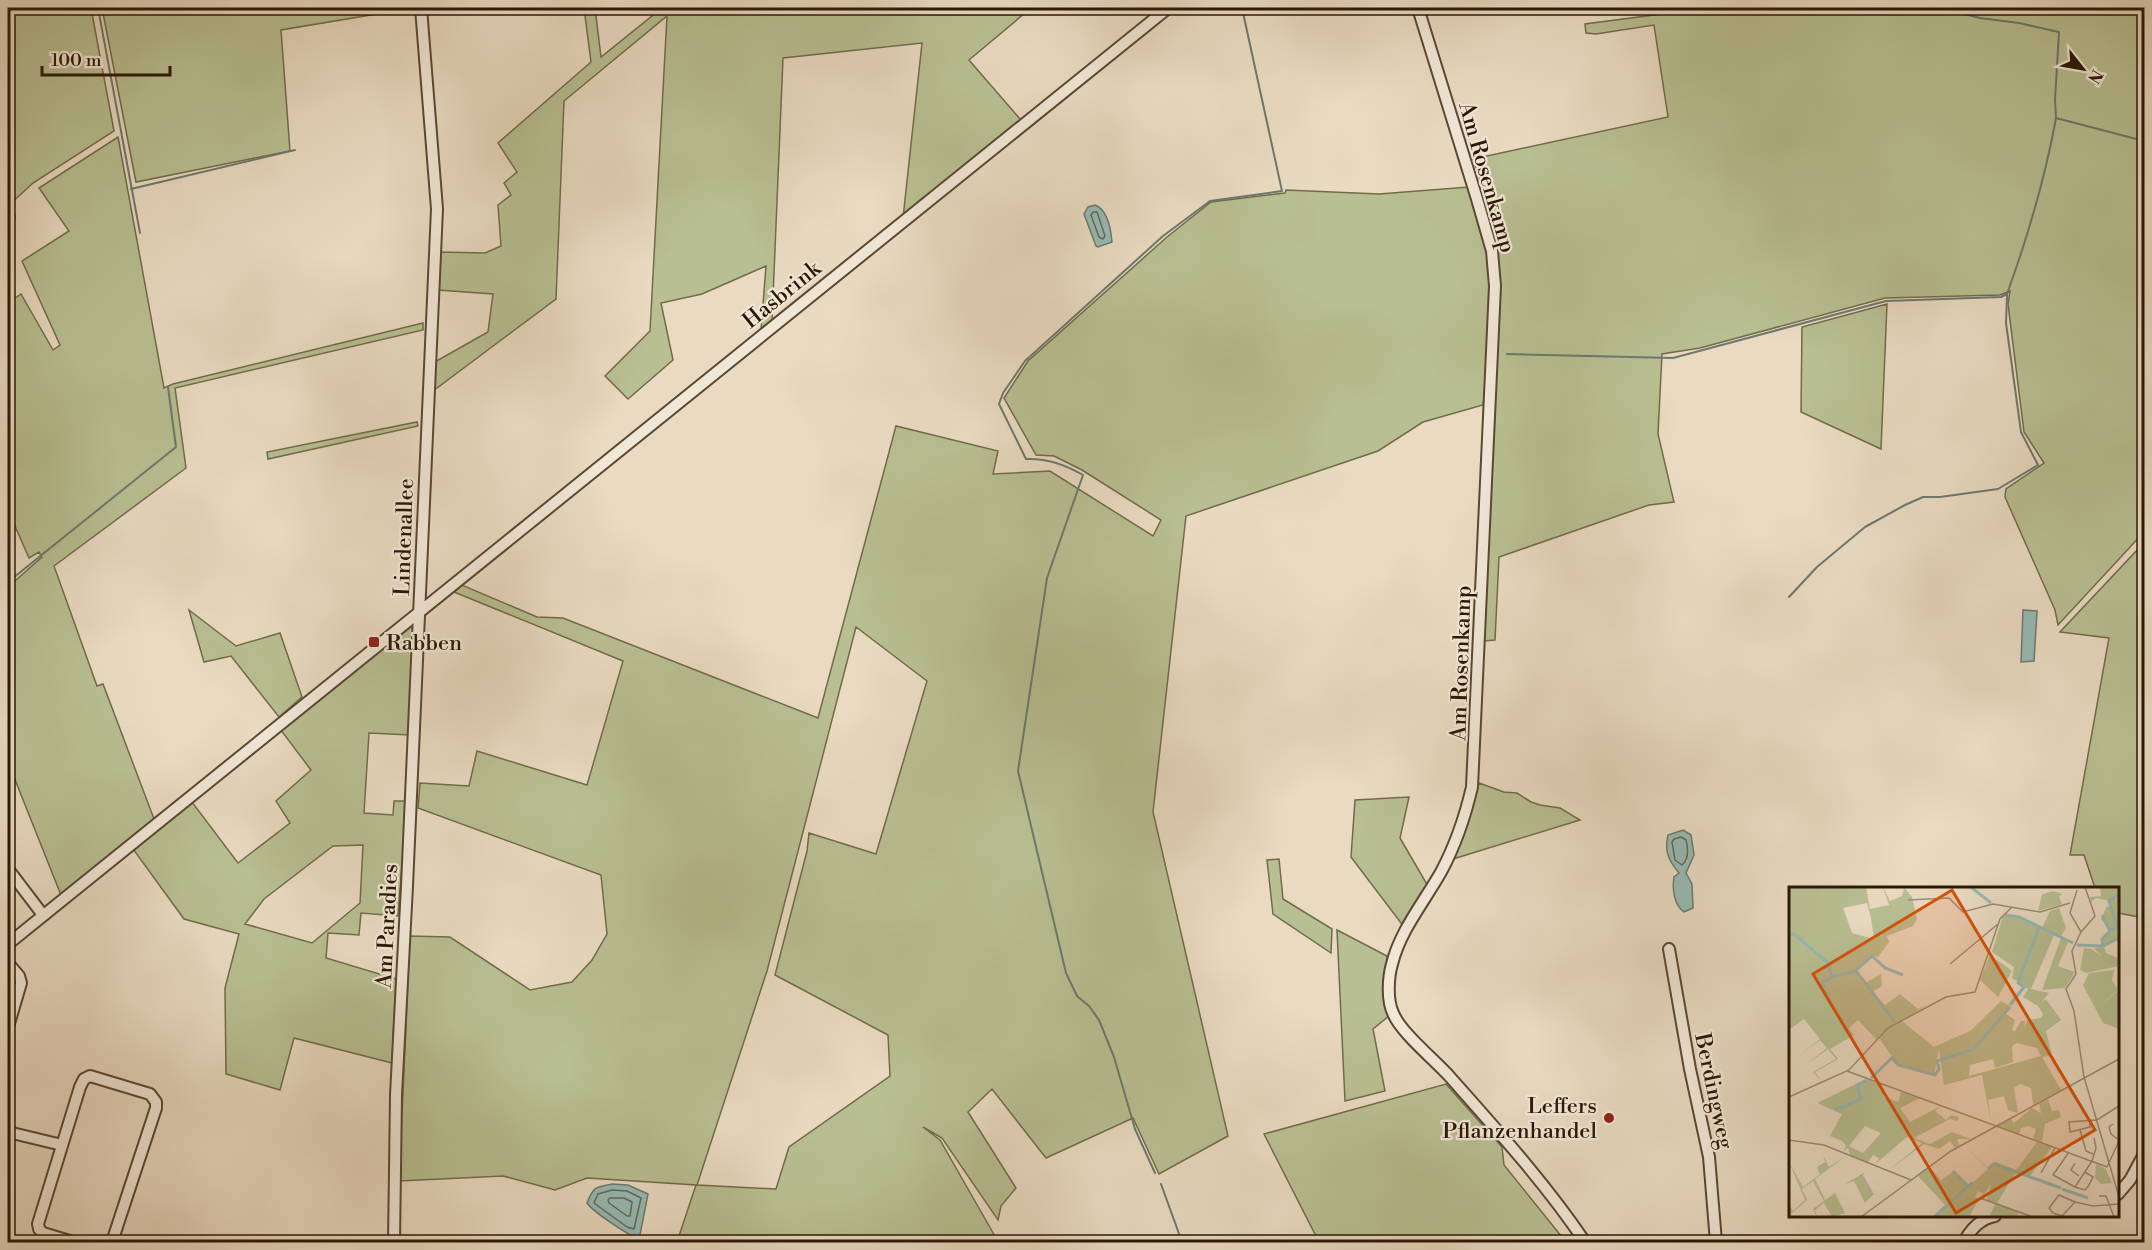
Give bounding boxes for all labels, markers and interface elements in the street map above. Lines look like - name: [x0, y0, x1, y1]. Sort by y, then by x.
- scale bar: [42, 39, 170, 77]
- north arrow: [2053, 39, 2113, 99]
- text: 100 m: [51, 49, 102, 72]
- text: N: [2083, 66, 2107, 87]
- street label: Am Rosenkamp: [1452, 98, 1521, 256]
- street label: Hasbrink: [737, 255, 828, 335]
- street label: Lindenallee: [389, 478, 420, 597]
- street label: Am Rosenkamp: [1445, 585, 1478, 742]
- place label: Rabben: [386, 630, 462, 657]
- marker: Rabben: [367, 635, 381, 649]
- street label: Am Paradies: [371, 863, 404, 990]
- inset map: [1789, 887, 2119, 1217]
- street label: Berdingweg: [1688, 1030, 1739, 1152]
- place label: Leffers Pflanzenhandel: [1442, 1093, 1597, 1145]
- marker: Leffers Pflanzenhandel: [1602, 1111, 1616, 1125]

